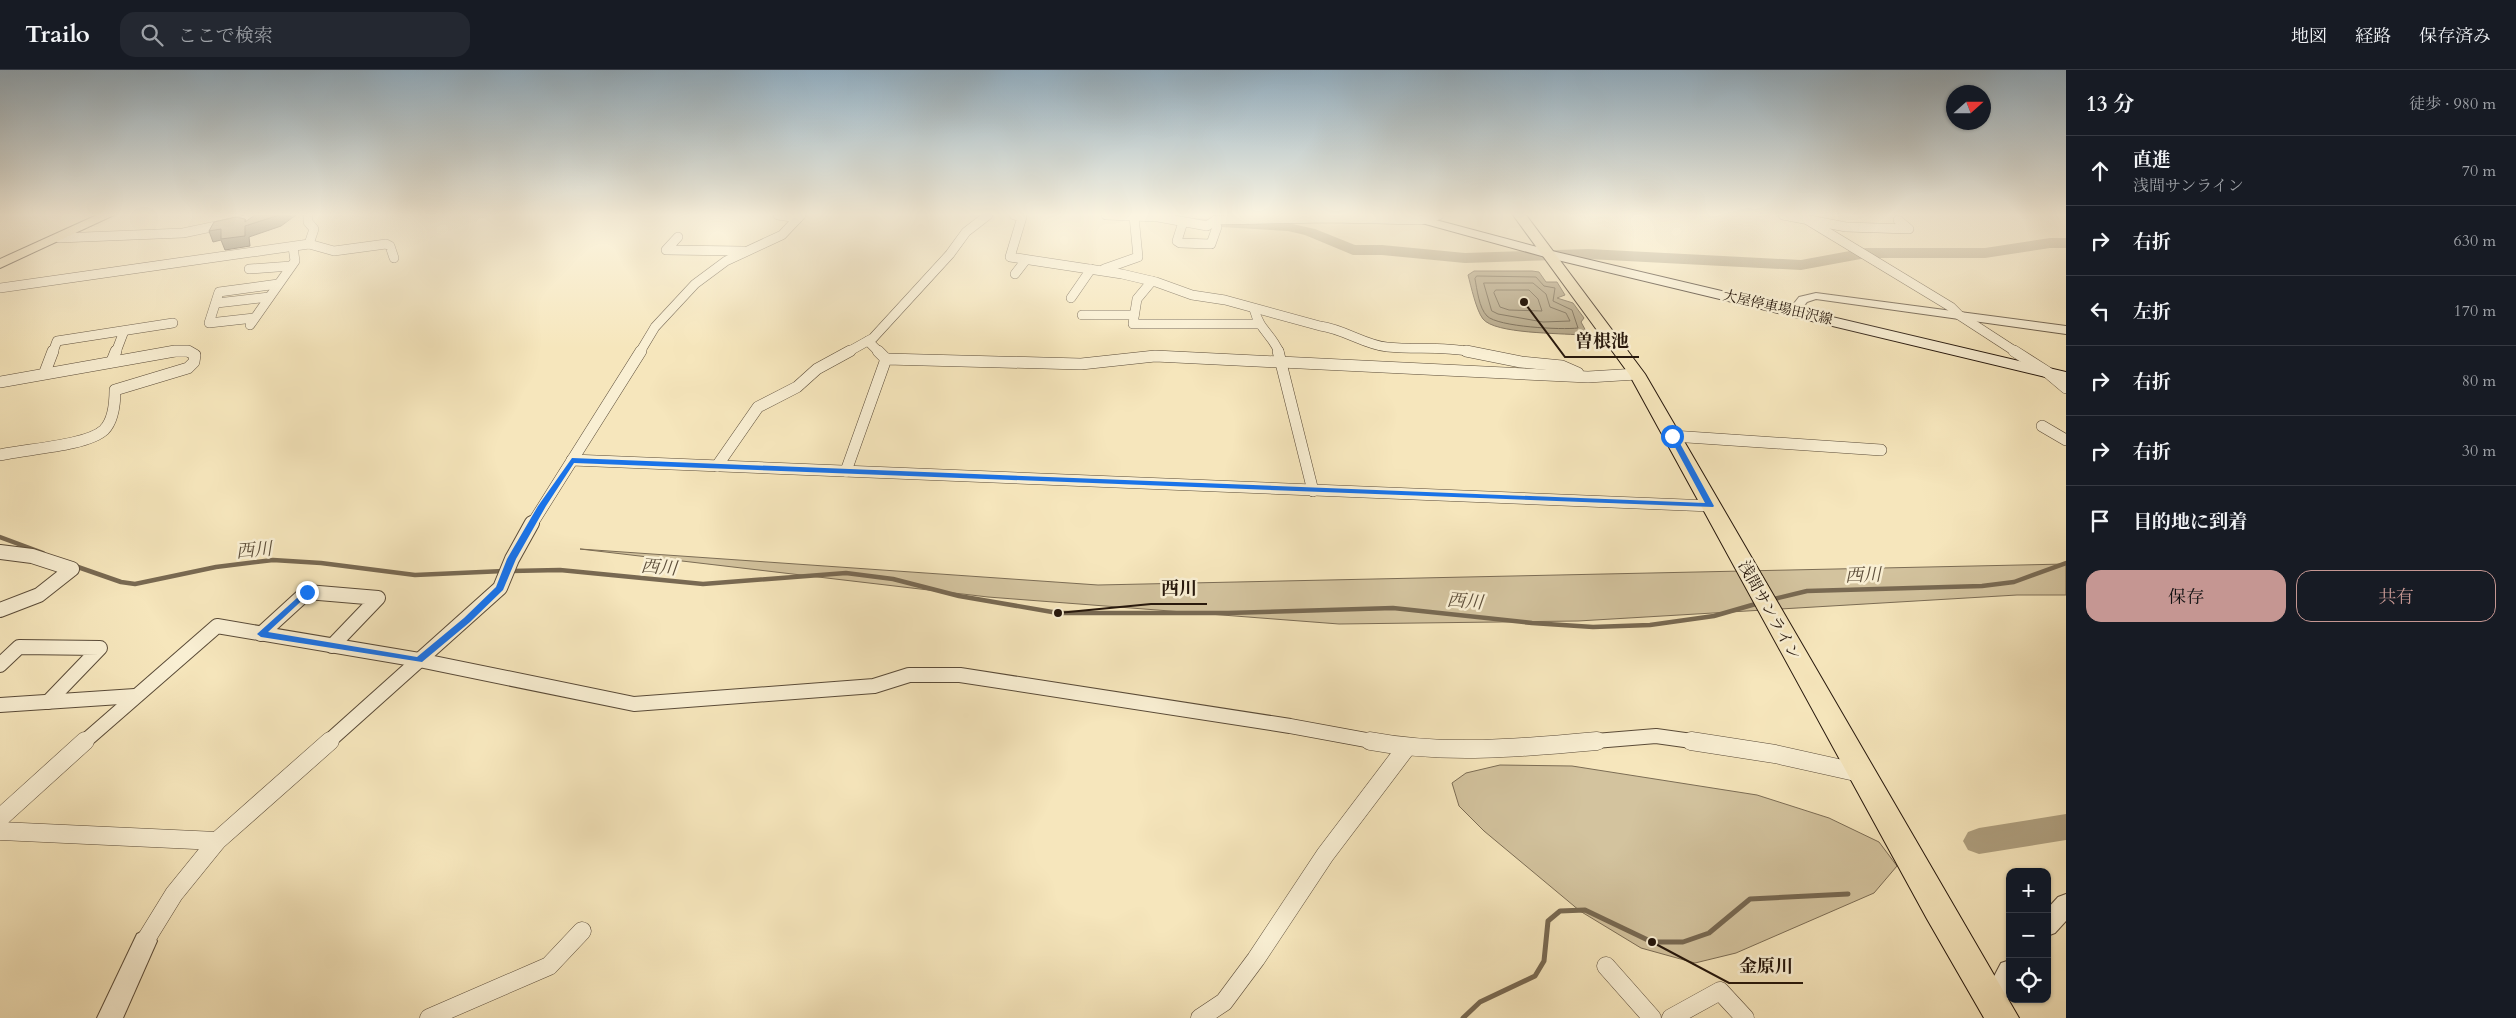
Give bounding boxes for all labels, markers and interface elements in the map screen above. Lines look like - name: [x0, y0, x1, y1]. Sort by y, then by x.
- search box: [120, 12, 470, 57]
- text: Trailo: [25, 18, 90, 51]
- icon: search: [138, 21, 166, 49]
- text: ここで検索: [178, 23, 273, 49]
- text: 地図: [2291, 24, 2327, 49]
- text: 経路: [2355, 24, 2391, 49]
- text: 保存済み: [2419, 24, 2491, 49]
- north arrow: [1946, 85, 1991, 130]
- text: 13 分: [2086, 90, 2134, 119]
- text: 徒歩 · 980 m: [2409, 93, 2496, 115]
- text: 直進: [2133, 147, 2171, 173]
- icon: ahead: [2086, 157, 2114, 185]
- text: 70 m: [2462, 160, 2496, 182]
- text: 浅間サンライン: [2133, 175, 2244, 197]
- icon: right: [2086, 227, 2114, 255]
- text: 右折: [2133, 229, 2171, 255]
- text: 630 m: [2454, 230, 2496, 252]
- street label: 大屋停車場田沢線: [1721, 286, 1835, 329]
- icon: left: [2086, 297, 2114, 325]
- text: 左折: [2133, 299, 2171, 325]
- text: 170 m: [2454, 300, 2496, 322]
- callout: 曽根池: [1565, 324, 1639, 357]
- text: 曽根池: [1575, 329, 1629, 354]
- icon: right: [2086, 367, 2114, 395]
- text: 右折: [2133, 369, 2171, 395]
- text: 80 m: [2462, 370, 2496, 392]
- route start: [1661, 425, 1684, 448]
- icon: right: [2086, 437, 2114, 465]
- text: 右折: [2133, 439, 2171, 465]
- text: 30 m: [2462, 440, 2496, 462]
- icon: arrive: [2086, 507, 2114, 535]
- text: 目的地に到着: [2133, 509, 2247, 535]
- water label: 西川: [235, 536, 275, 565]
- water label: 西川: [640, 553, 680, 582]
- street label: 浅間サンライン: [1733, 557, 1806, 664]
- water label: 西川: [1845, 562, 1883, 589]
- button: 保存: [2086, 570, 2286, 622]
- button: 共有: [2296, 570, 2496, 622]
- callout: 西川: [1151, 571, 1207, 604]
- text: 西川: [1161, 576, 1197, 601]
- route end: [296, 581, 319, 604]
- water label: 西川: [1446, 587, 1486, 616]
- map controls: [2006, 868, 2051, 1003]
- button: +: [2006, 868, 2051, 913]
- button: −: [2006, 913, 2051, 958]
- callout: 金原川: [1729, 950, 1803, 983]
- text: 金原川: [1739, 954, 1793, 979]
- button: locate: [2006, 958, 2051, 1003]

